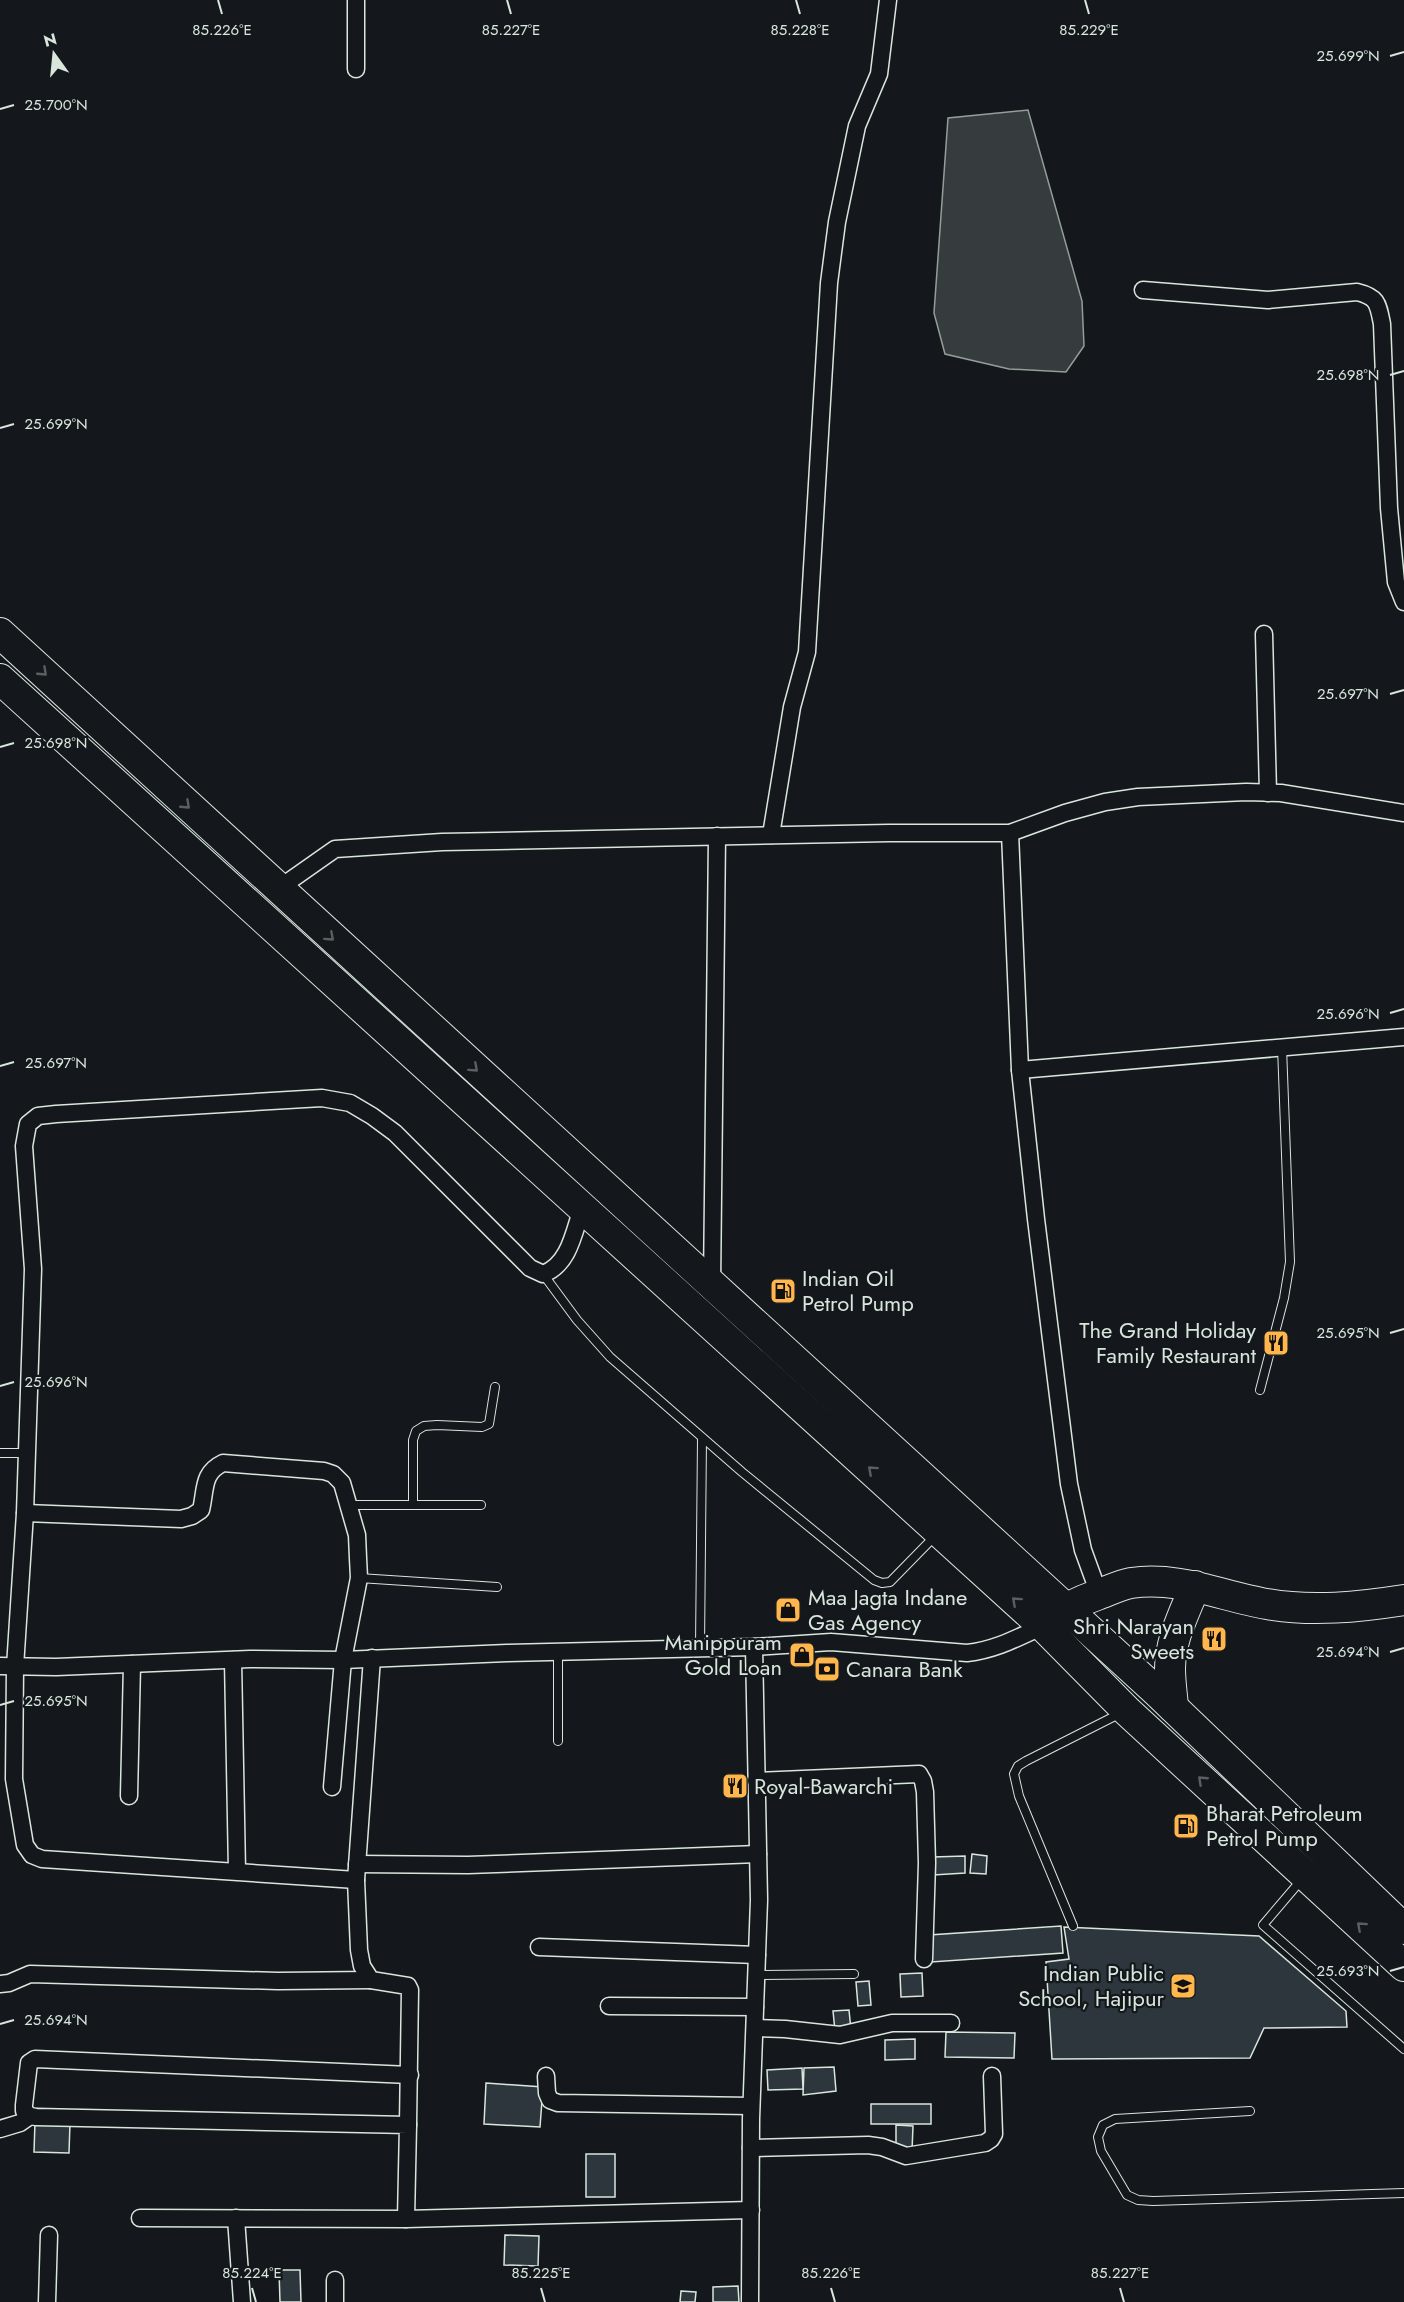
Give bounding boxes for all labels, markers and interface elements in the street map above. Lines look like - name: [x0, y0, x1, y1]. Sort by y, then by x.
- text: 85.226°E: [192, 19, 252, 41]
- text: 85.227°E: [482, 19, 540, 41]
- text: 85.228°E: [771, 19, 829, 41]
- text: 85.229°E: [1059, 19, 1119, 41]
- north arrow: [24, 24, 84, 84]
- text: N: [41, 27, 59, 53]
- text: 25.699°N: [1316, 45, 1380, 67]
- text: 25.700°N: [24, 94, 88, 116]
- text: 25.698°N: [1317, 364, 1379, 386]
- text: 25.699°N: [24, 413, 88, 435]
- one-way arrow: [36, 665, 47, 676]
- text: 25.697°N: [1317, 683, 1379, 705]
- text: 25.698°N: [25, 732, 87, 754]
- one-way arrow: [180, 798, 190, 809]
- one-way arrow: [323, 930, 334, 941]
- text: 25.696°N: [1316, 1003, 1380, 1025]
- text: 25.697°N: [25, 1052, 87, 1074]
- one-way arrow: [467, 1061, 478, 1072]
- place label: Indian Oil Petrol Pump: [802, 1262, 914, 1319]
- fuel station icon: Indian Oil Petrol Pump: [768, 1276, 798, 1306]
- place label: The Grand Holiday Family Restaurant: [1079, 1314, 1257, 1371]
- text: 25.695°N: [1316, 1322, 1380, 1344]
- restaurant icon: The Grand Holiday Family Restaurant: [1261, 1328, 1291, 1358]
- text: 25.696°N: [24, 1371, 88, 1393]
- one-way arrow: [868, 1466, 878, 1477]
- place label: Maa Jagta Indane Gas Agency: [808, 1581, 967, 1638]
- shop icon: Maa Jagta Indane Gas Agency: [773, 1595, 803, 1625]
- one-way arrow: [1012, 1597, 1023, 1608]
- place label: Shri Narayan Sweets: [1073, 1610, 1194, 1667]
- restaurant icon: Shri Narayan Sweets: [1199, 1624, 1229, 1654]
- place label: Manippuram Gold Loan: [664, 1626, 782, 1683]
- shop icon: Manippuram Gold Loan: [787, 1640, 817, 1670]
- text: 25.694°N: [1316, 1641, 1380, 1663]
- place label: Canara Bank: [846, 1653, 963, 1685]
- bank icon: Canara Bank: [812, 1654, 842, 1684]
- text: 25.695°N: [24, 1690, 88, 1712]
- place label: Royal Bawarchi: [754, 1770, 893, 1802]
- restaurant icon: Royal Bawarchi: [720, 1771, 750, 1801]
- one-way arrow: [1198, 1776, 1209, 1787]
- place label: Bharat Petroleum Petrol Pump: [1206, 1797, 1363, 1854]
- fuel station icon: Bharat Petroleum Petrol Pump: [1171, 1811, 1201, 1841]
- one-way arrow: [1357, 1922, 1368, 1933]
- place label: Indian Public School, Hajipur: [1018, 1957, 1164, 2014]
- text: 25.693°N: [1317, 1960, 1379, 1982]
- school or university icon: Indian Public School, Hajipur: [1168, 1971, 1198, 2001]
- text: 25.694°N: [24, 2009, 88, 2031]
- text: 85.224°E: [222, 2262, 282, 2284]
- text: 85.225°E: [511, 2262, 571, 2284]
- text: 85.226°E: [801, 2262, 861, 2284]
- text: 85.227°E: [1091, 2262, 1149, 2284]

